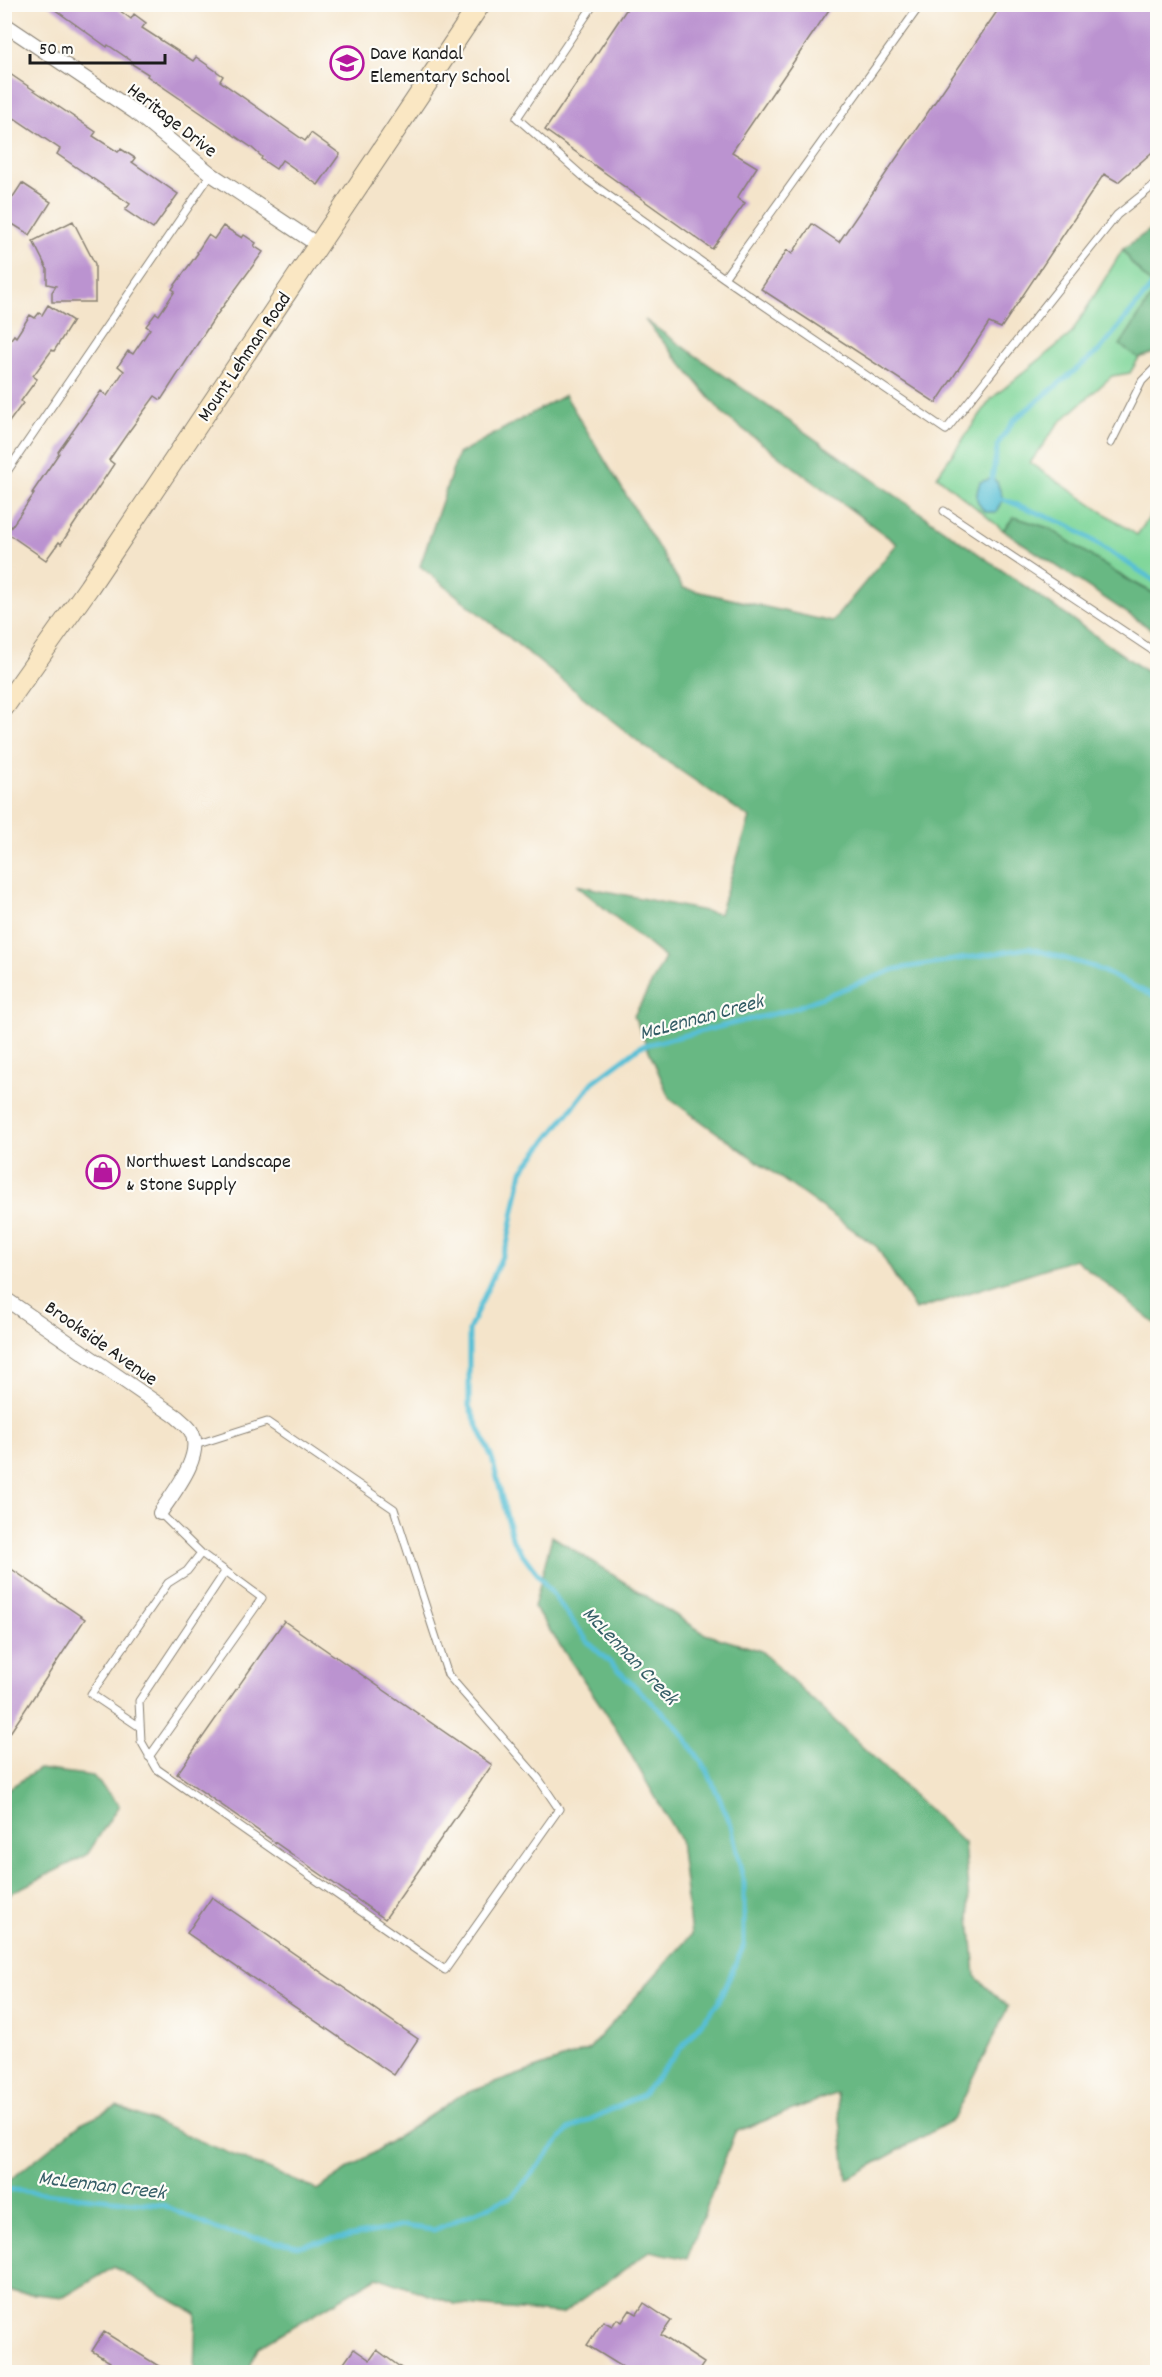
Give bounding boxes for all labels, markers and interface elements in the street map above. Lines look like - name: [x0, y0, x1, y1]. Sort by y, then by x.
- scale bar: [30, 27, 165, 65]
- text: 50 m: [39, 38, 74, 63]
- place label: Dave Kandal Elementary School: [370, 41, 510, 92]
- school or university icon: Dave Kandal Elementary School: [329, 45, 365, 81]
- street label: Heritage Drive: [120, 77, 222, 166]
- street label: Mount Lehman Road: [192, 287, 299, 428]
- water label: McLennan Creek: [636, 987, 770, 1050]
- place label: Northwest Landscape & Stone Supply: [126, 1149, 291, 1200]
- shop icon: Northwest Landscape & Stone Supply: [85, 1154, 121, 1190]
- street label: Brookside Avenue: [38, 1295, 163, 1394]
- water label: McLennan Creek: [574, 1601, 686, 1715]
- water label: McLennan Creek: [36, 2164, 169, 2210]

